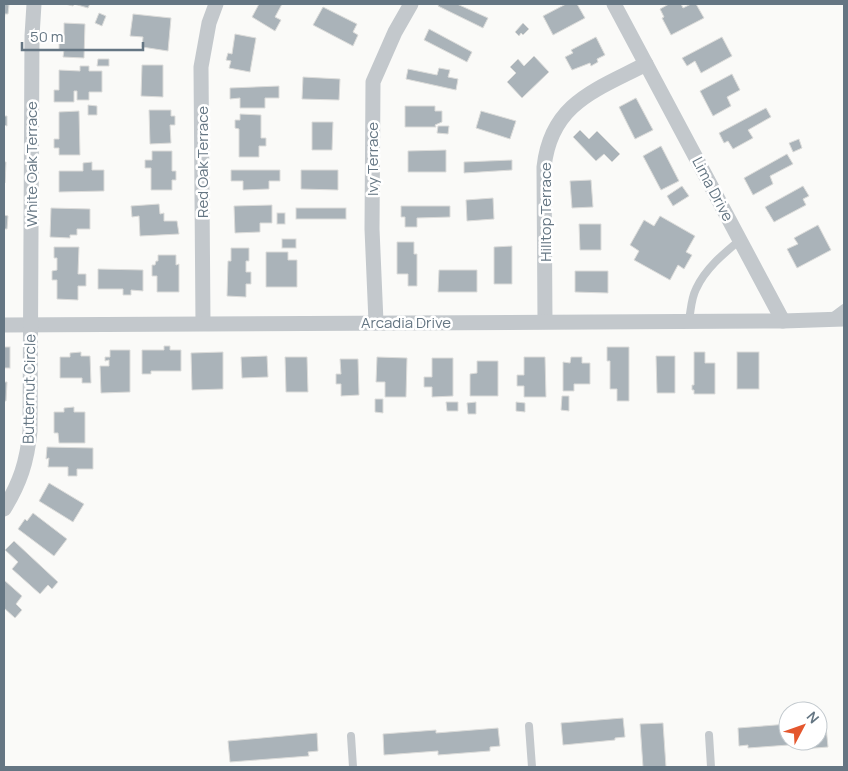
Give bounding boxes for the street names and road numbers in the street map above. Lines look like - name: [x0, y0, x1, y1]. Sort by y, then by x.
- street label: White Oak Terrace: [21, 101, 42, 227]
- street label: Red Oak Terrace: [192, 106, 213, 218]
- street label: Ivy Terrace: [362, 122, 383, 196]
- street label: Lima Drive: [687, 153, 739, 225]
- street label: Hilltop Terrace: [535, 162, 556, 262]
- street label: Arcadia Drive: [361, 312, 451, 333]
- street label: Butternut Circle: [18, 334, 40, 444]

